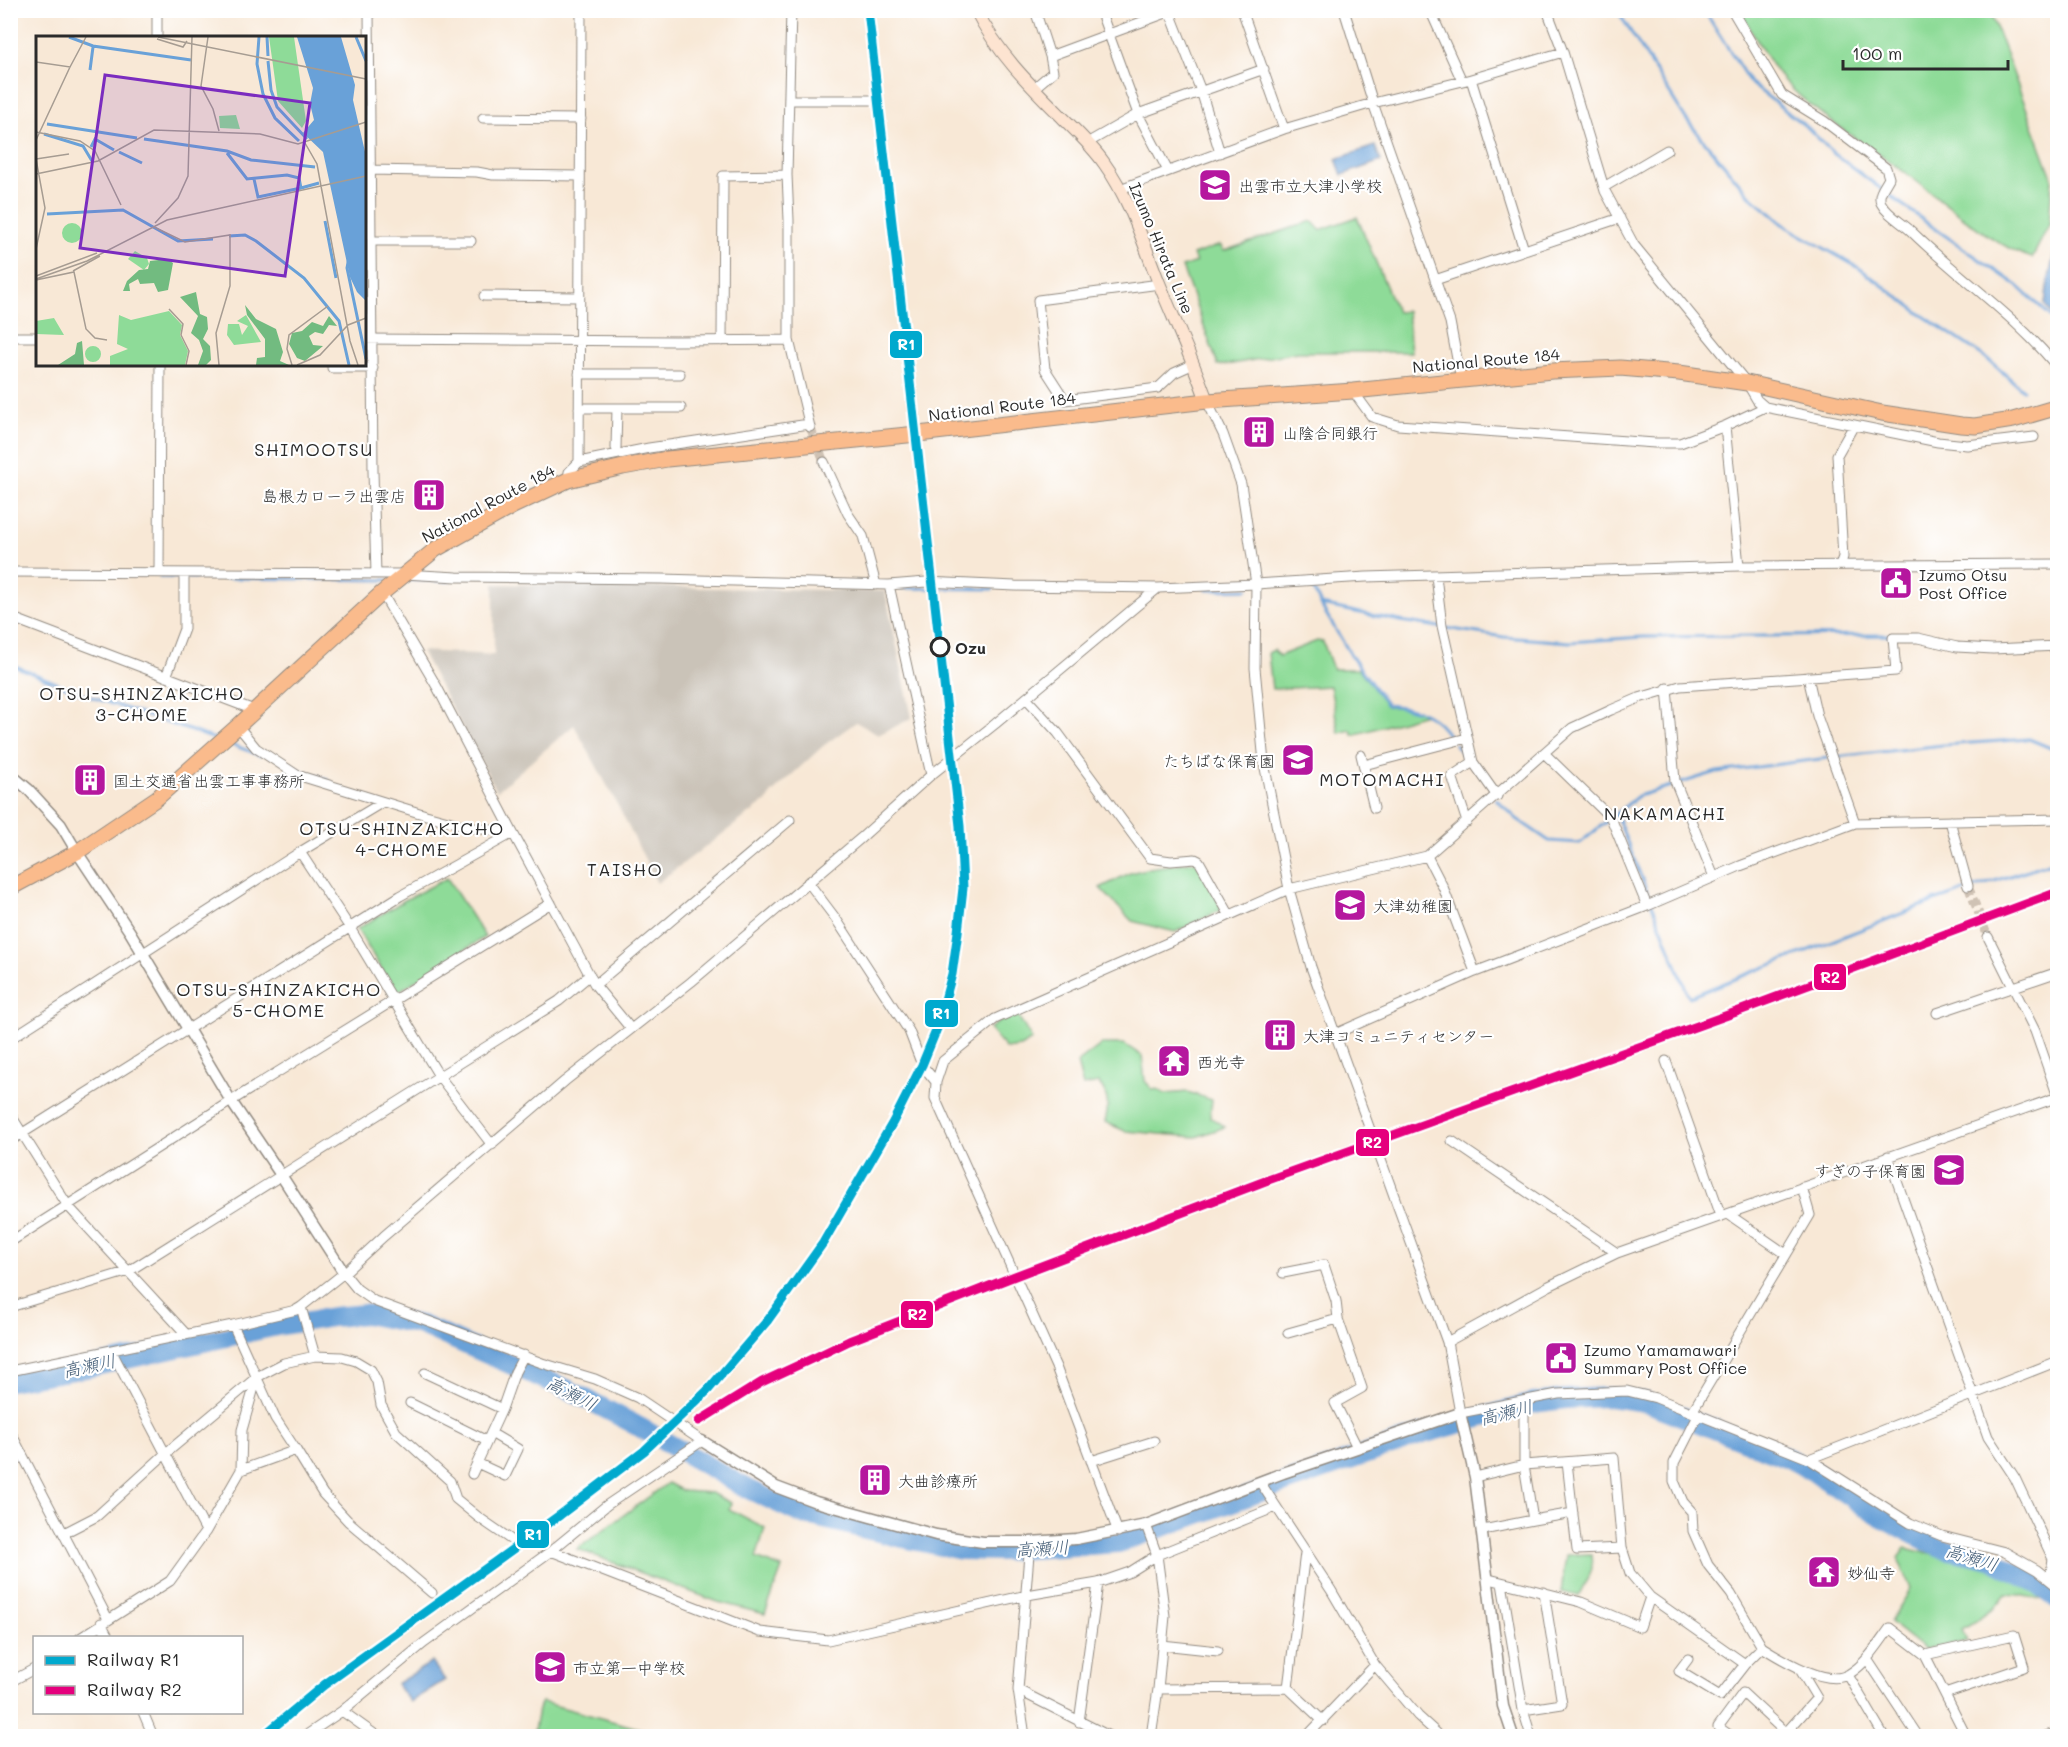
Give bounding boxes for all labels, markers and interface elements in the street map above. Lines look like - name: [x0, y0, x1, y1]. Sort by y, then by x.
- scale bar: [1843, 33, 2008, 71]
- inset map: [36, 36, 366, 366]
- text: 100 m: [1852, 41, 1902, 65]
- school or university icon: 出雲市立大津小学校: [1197, 167, 1233, 203]
- place label: 出雲市立大津小学校: [1238, 175, 1382, 196]
- street label: Izumo Hirata Line: [1125, 179, 1199, 317]
- line badge: R1: [889, 330, 923, 359]
- text: R1: [897, 333, 915, 354]
- street label: National Route 184: [1411, 343, 1561, 377]
- street label: National Route 184: [927, 386, 1077, 425]
- building icon: 山陰合同銀行: [1241, 414, 1277, 450]
- place label: 山陰合同銀行: [1282, 422, 1378, 443]
- district label: SHIMOOTSU: [254, 437, 374, 461]
- street label: National Route 184: [418, 459, 559, 547]
- building icon: 島根カローラ出雲店: [411, 477, 447, 513]
- place label: 島根カローラ出雲店: [262, 485, 406, 506]
- place label: Izumo Otsu Post Office: [1919, 564, 2008, 603]
- public building icon: Izumo Otsu Post Office: [1878, 565, 1914, 601]
- marker: Ozu: [930, 637, 950, 657]
- place label: Ozu: [955, 637, 986, 658]
- district label: OTSU-SHINZAKICHO 3-CHOME: [39, 681, 245, 726]
- school or university icon: たちばな保育園: [1280, 742, 1316, 778]
- place label: たちばな保育園: [1163, 750, 1275, 771]
- building icon: 国土交通省出雲工事事務所: [72, 762, 108, 798]
- district label: MOTOMACHI: [1319, 767, 1445, 791]
- place label: 国土交通省出雲工事事務所: [113, 770, 305, 791]
- district label: NAKAMACHI: [1604, 801, 1726, 825]
- district label: OTSU-SHINZAKICHO 4-CHOME: [299, 816, 505, 861]
- district label: TAISHO: [587, 857, 663, 881]
- school or university icon: 大津幼稚園: [1332, 887, 1368, 923]
- place label: 大津幼稚園: [1373, 895, 1453, 916]
- line badge: R2: [1813, 963, 1847, 991]
- text: R2: [1820, 966, 1840, 987]
- district label: OTSU-SHINZAKICHO 5-CHOME: [176, 977, 382, 1022]
- line badge: R1: [924, 999, 959, 1028]
- text: R1: [932, 1002, 950, 1023]
- building icon: 大津コミュニティセンター: [1262, 1017, 1298, 1053]
- place label: 大津コミュニティセンター: [1303, 1025, 1494, 1046]
- temple icon: 西光寺: [1156, 1043, 1192, 1079]
- place label: 西光寺: [1197, 1051, 1245, 1072]
- line badge: R2: [1355, 1128, 1390, 1157]
- text: R2: [1362, 1131, 1382, 1152]
- school or university icon: すぎの子保育園: [1931, 1152, 1967, 1188]
- place label: すぎの子保育園: [1814, 1160, 1926, 1181]
- line badge: R2: [900, 1300, 934, 1329]
- text: R2: [907, 1303, 927, 1324]
- place label: Izumo Yamamawari Summary Post Office: [1584, 1339, 1747, 1378]
- public building icon: Izumo Yamamawari Summary Post Office: [1543, 1340, 1579, 1376]
- water label: 高瀬川: [60, 1348, 118, 1382]
- water label: 高瀬川: [542, 1370, 602, 1416]
- water label: 高瀬川: [1477, 1394, 1535, 1430]
- building icon: 大曲診療所: [857, 1462, 893, 1498]
- place label: 大曲診療所: [898, 1470, 978, 1491]
- line badge: R1: [516, 1520, 550, 1549]
- text: R1: [524, 1523, 542, 1544]
- water label: 高瀬川: [1014, 1534, 1070, 1562]
- water label: 高瀬川: [1943, 1538, 2001, 1576]
- temple icon: 妙仙寺: [1806, 1554, 1842, 1590]
- place label: 妙仙寺: [1847, 1562, 1895, 1583]
- legend: [33, 1636, 243, 1714]
- text: Railway R1: [87, 1647, 180, 1671]
- school or university icon: 市立第一中学校: [532, 1649, 568, 1685]
- place label: 市立第一中学校: [573, 1657, 685, 1678]
- text: Railway R2: [87, 1677, 182, 1701]

